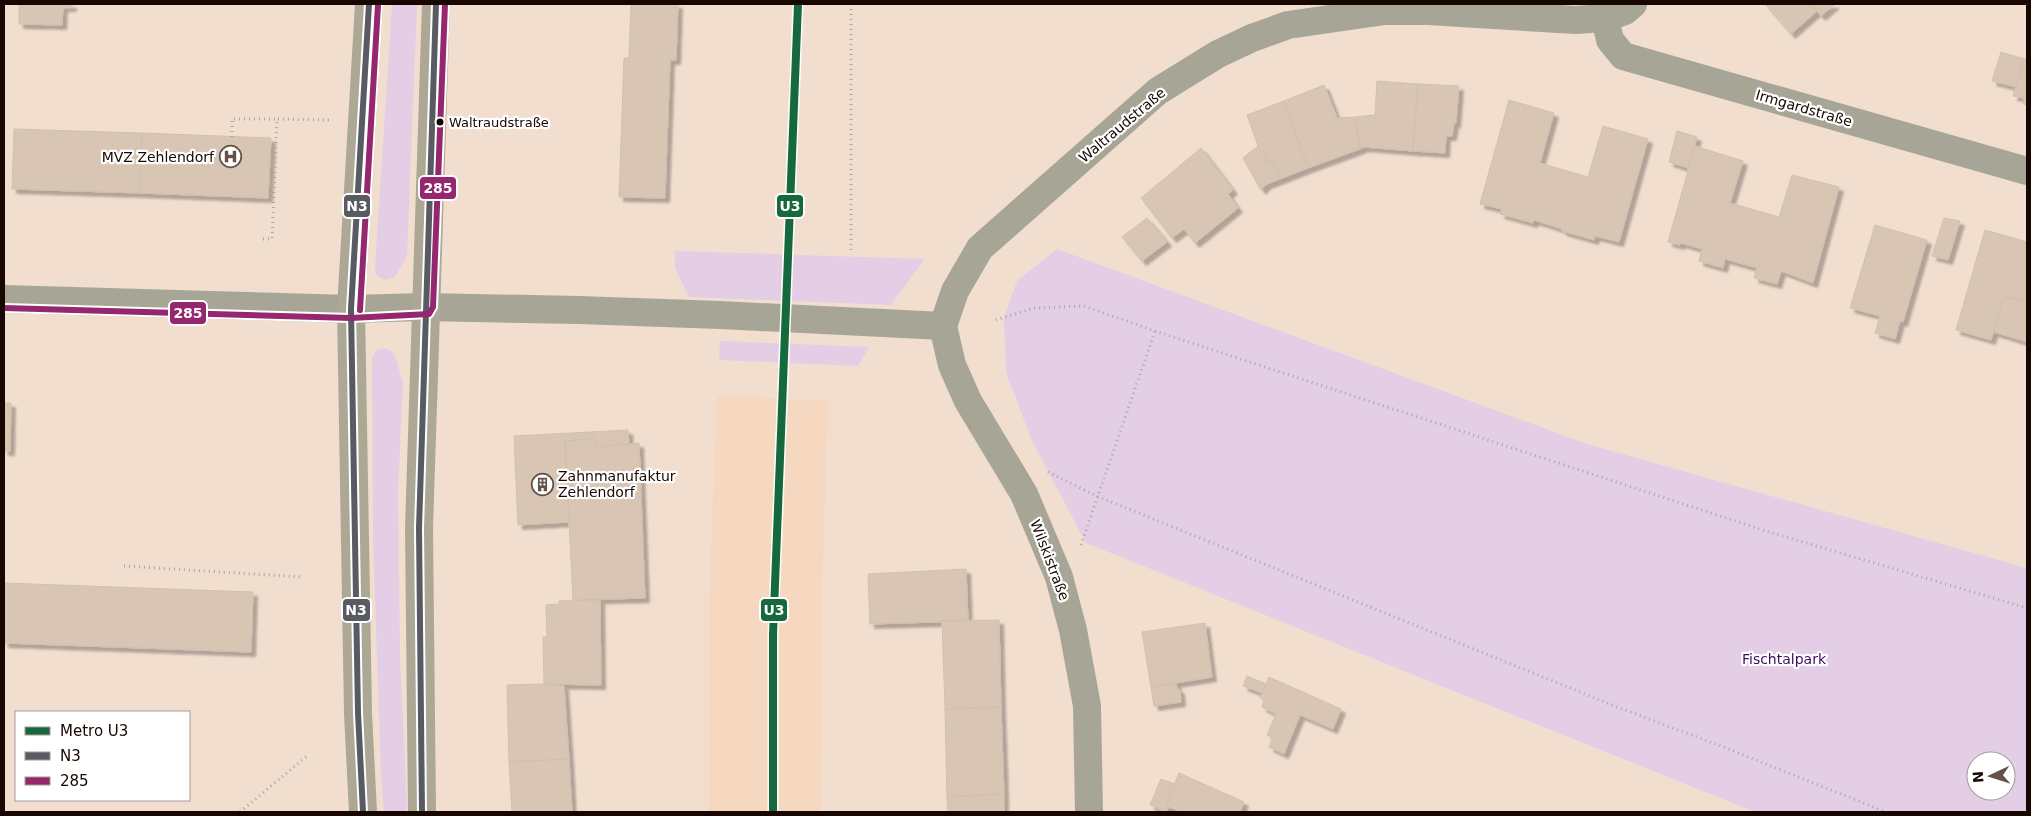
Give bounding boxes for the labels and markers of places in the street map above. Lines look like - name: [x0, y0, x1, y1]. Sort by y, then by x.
- place label: Waltraudstraße: [449, 115, 549, 130]
- marker: Waltraudstraße: [435, 117, 445, 127]
- hospital icon: MVZ Zehlendorf: [218, 145, 242, 169]
- place label: MVZ Zehlendorf: [102, 149, 215, 165]
- place label: Zahnmanufaktur Zehlendorf: [558, 468, 676, 500]
- building icon: Zahnmanufaktur Zehlendorf: [530, 472, 554, 496]

